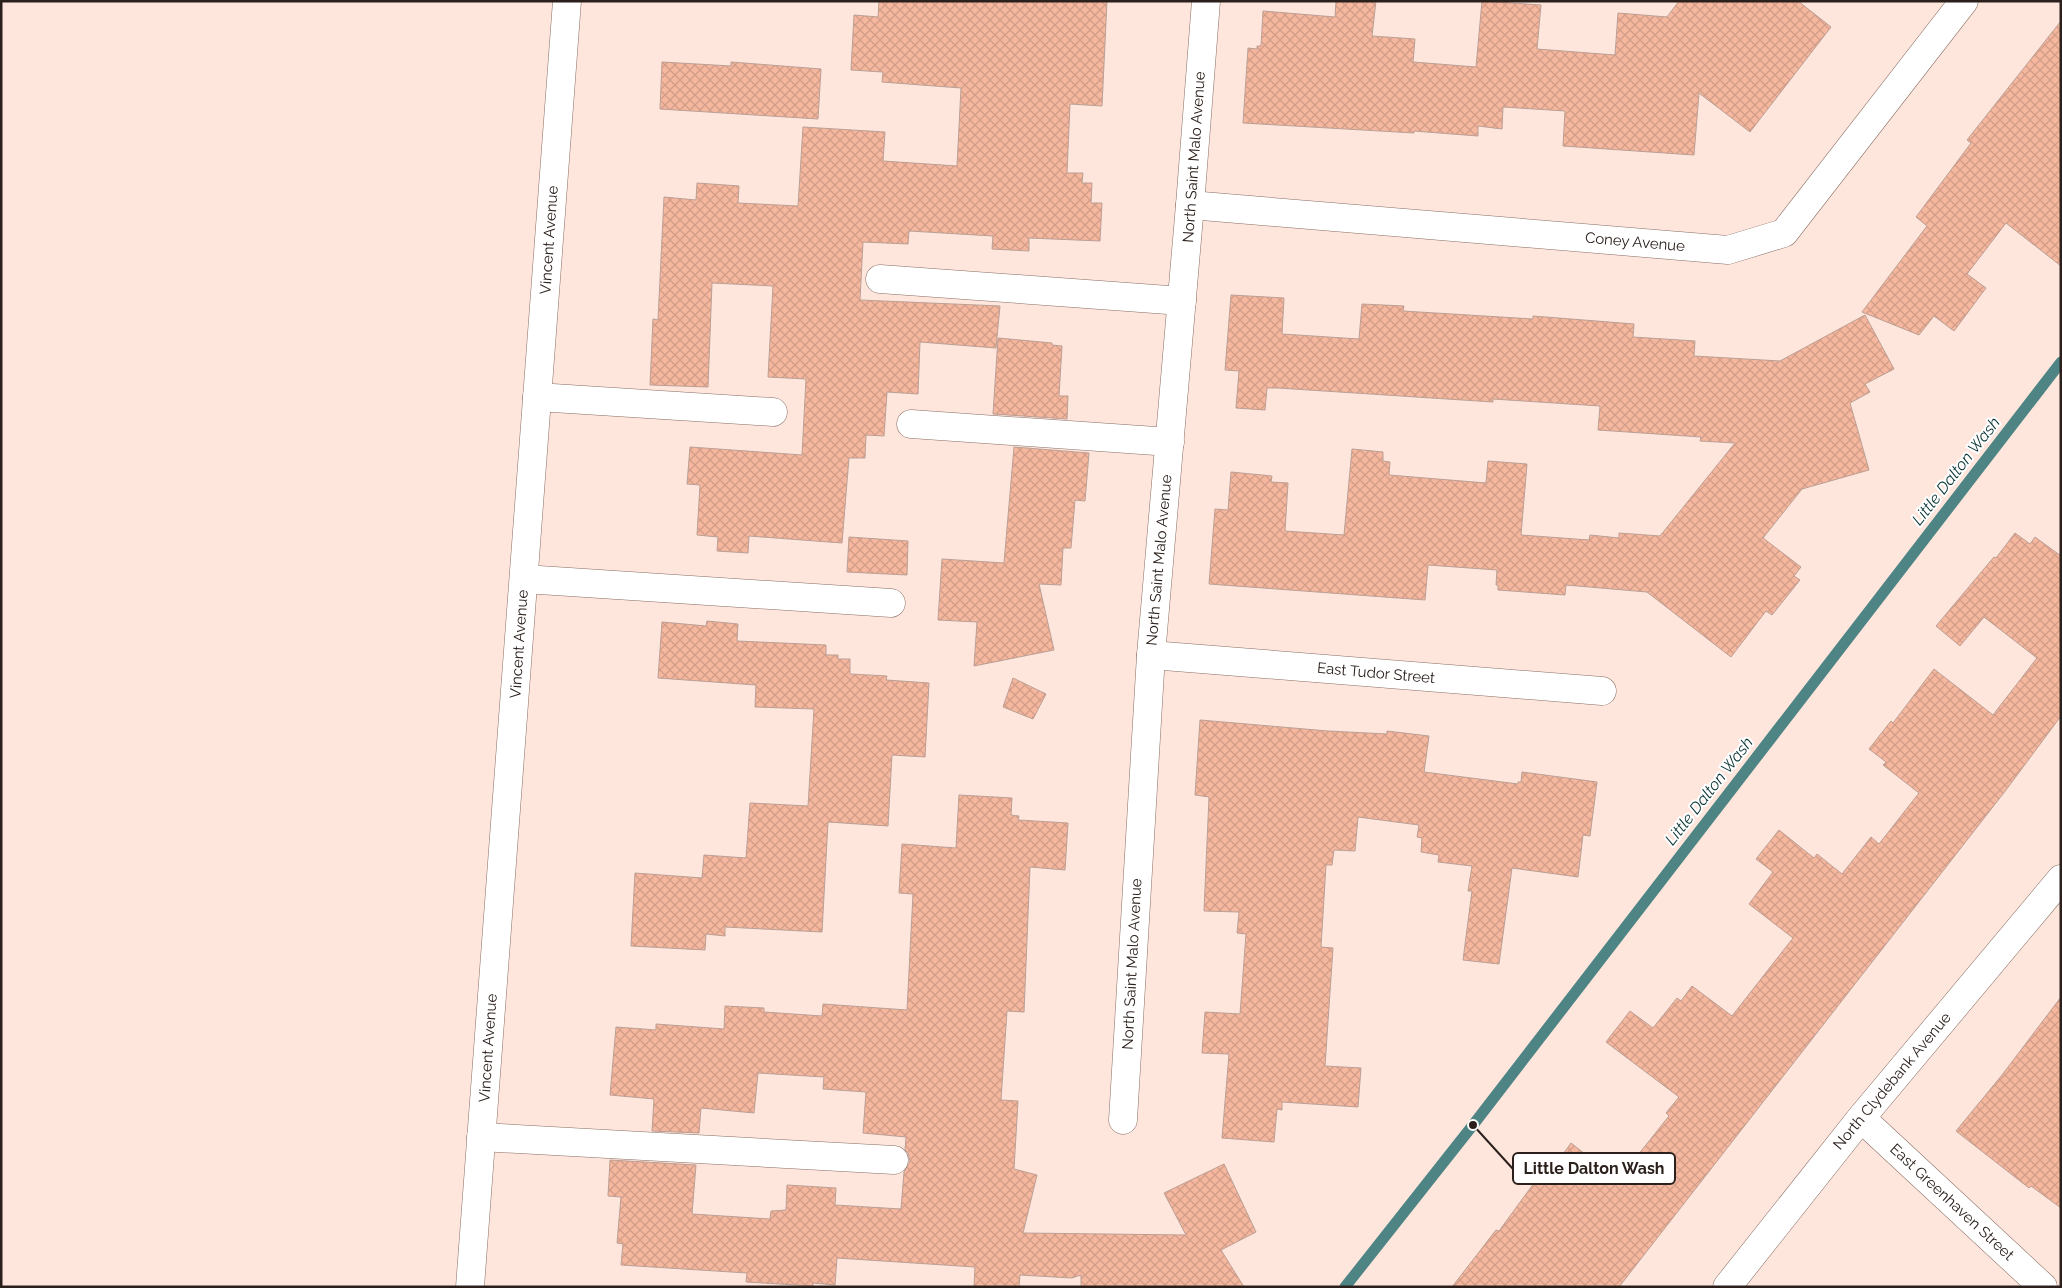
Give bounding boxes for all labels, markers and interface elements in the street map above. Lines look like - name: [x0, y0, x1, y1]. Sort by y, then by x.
- street label: North Saint Malo Avenue: [1179, 71, 1209, 243]
- street label: Vincent Avenue: [536, 185, 562, 295]
- street label: Coney Avenue: [1584, 229, 1686, 255]
- water label: Little Dalton Wash: [1908, 413, 2004, 529]
- street label: North Saint Malo Avenue: [1143, 474, 1175, 646]
- street label: Vincent Avenue: [506, 589, 532, 699]
- street label: East Tudor Street: [1316, 659, 1436, 687]
- water label: Little Dalton Wash: [1661, 733, 1757, 849]
- street label: North Saint Malo Avenue: [1119, 878, 1145, 1050]
- street label: Vincent Avenue: [475, 993, 501, 1103]
- street label: North Clydebank Avenue: [1829, 1009, 1955, 1153]
- street label: East Greenhaven Street: [1886, 1140, 2018, 1264]
- callout: Little Dalton Wash: [1513, 1153, 1675, 1184]
- text: Little Dalton Wash: [1523, 1159, 1665, 1178]

